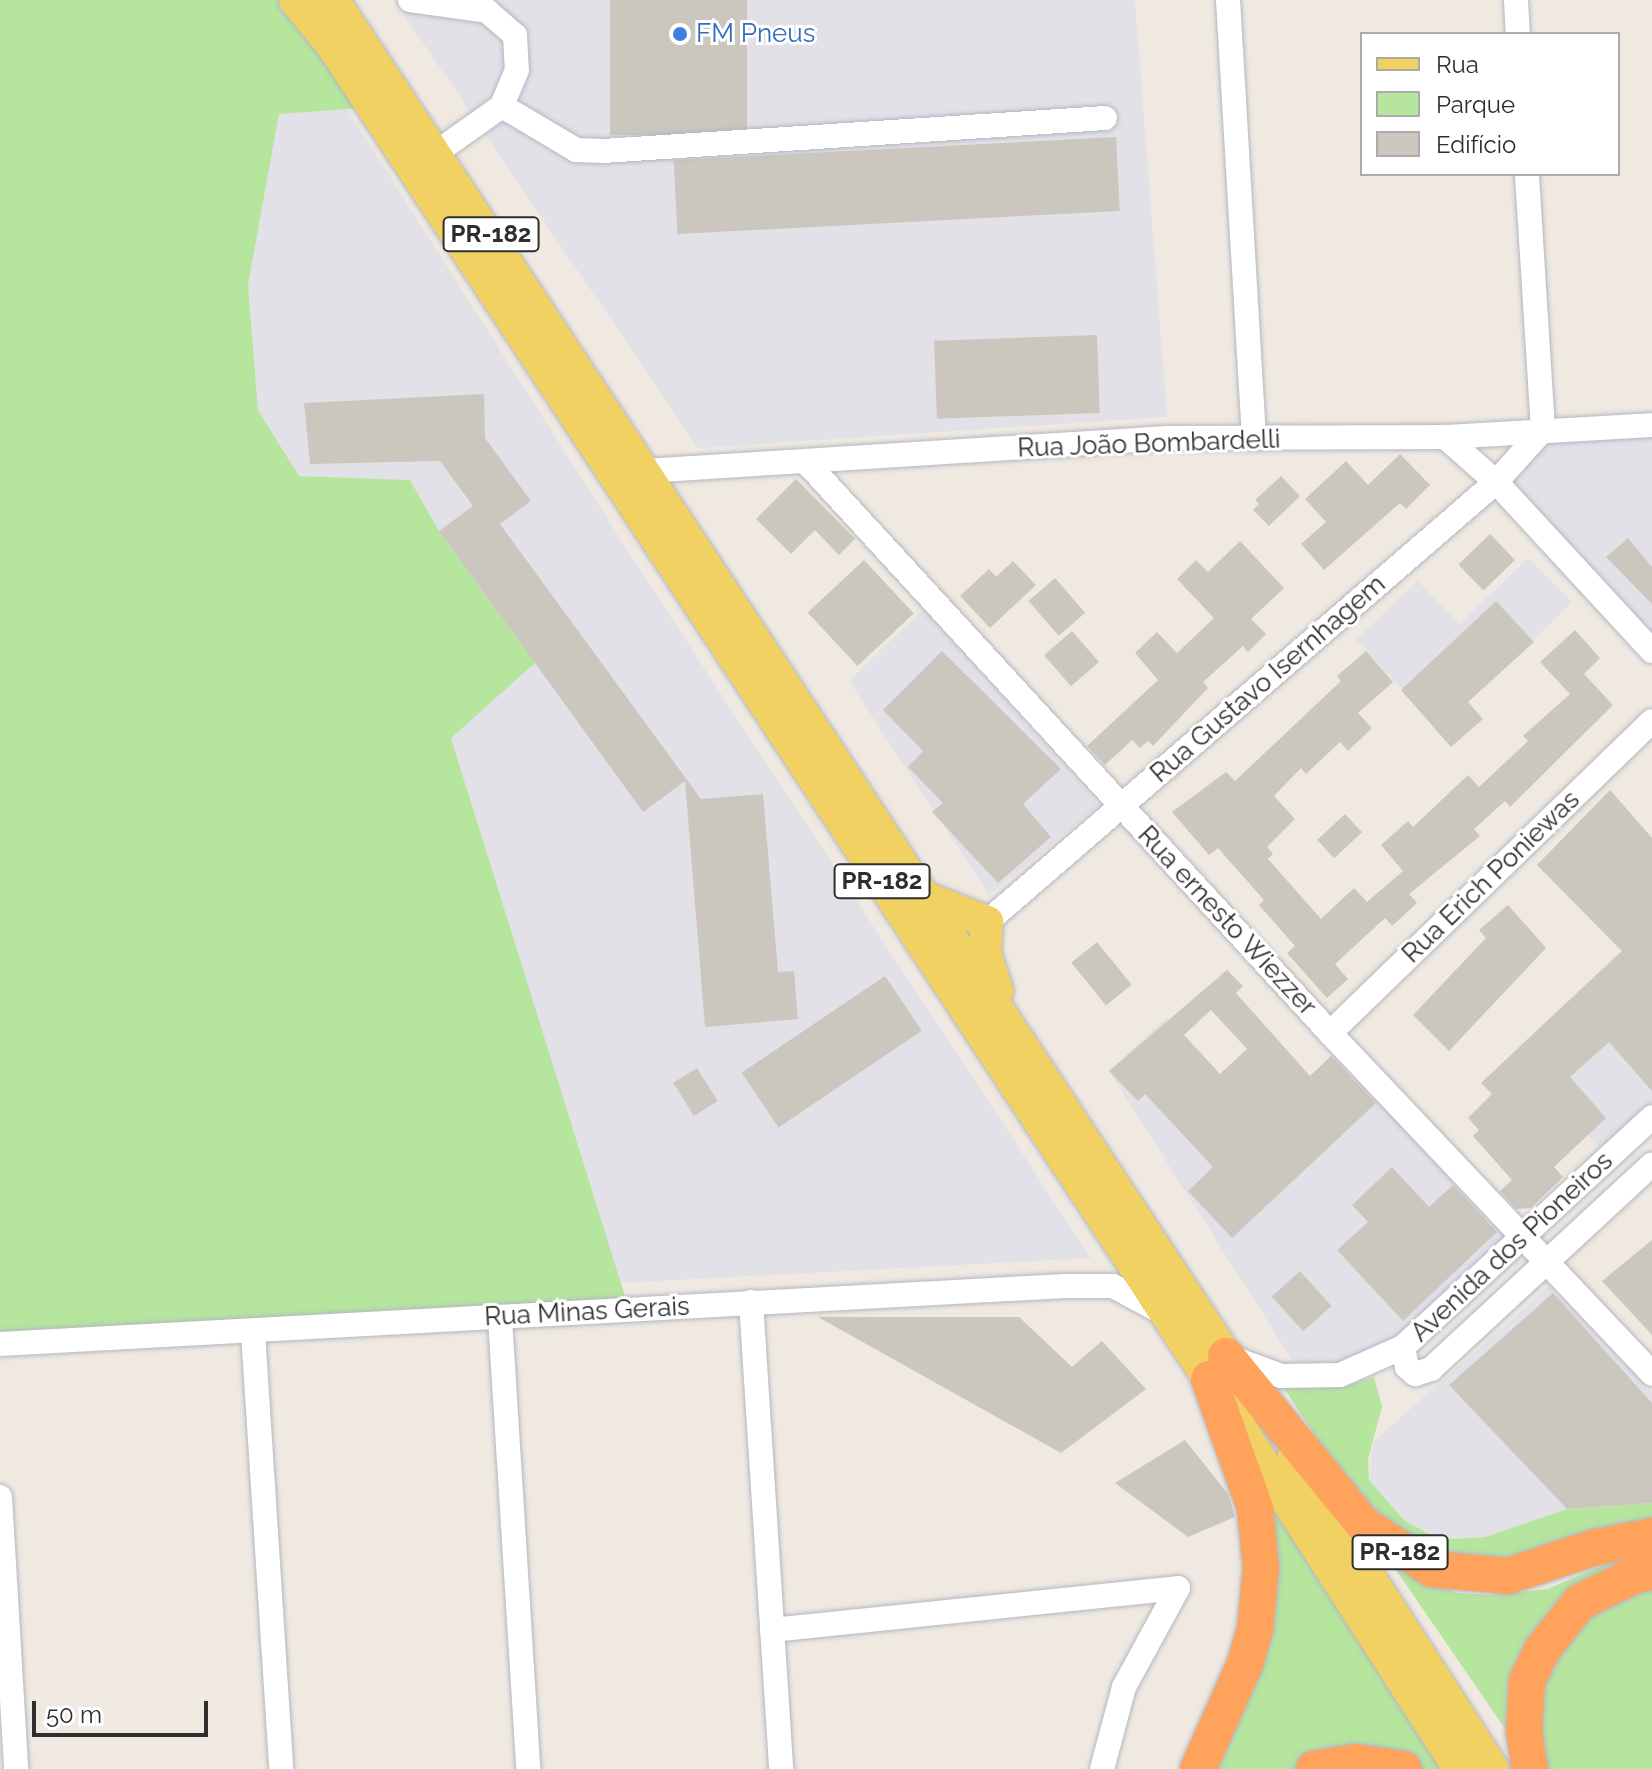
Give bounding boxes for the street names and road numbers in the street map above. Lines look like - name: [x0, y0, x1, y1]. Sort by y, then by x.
- road number: PR-182: [441, 214, 541, 254]
- street label: Rua João Bombardelli: [1017, 424, 1281, 464]
- street label: Rua Gustavo Isernhagem: [1144, 569, 1392, 789]
- street label: Rua Erich Poniewas: [1396, 784, 1586, 970]
- street label: Rua ernesto Wiezzer: [1131, 819, 1323, 1023]
- road number: PR-182: [832, 861, 932, 901]
- street label: Avenida dos Pioneiros: [1405, 1146, 1619, 1348]
- street label: Rua Minas Gerais: [484, 1291, 690, 1333]
- road number: PR-182: [1350, 1532, 1450, 1572]

